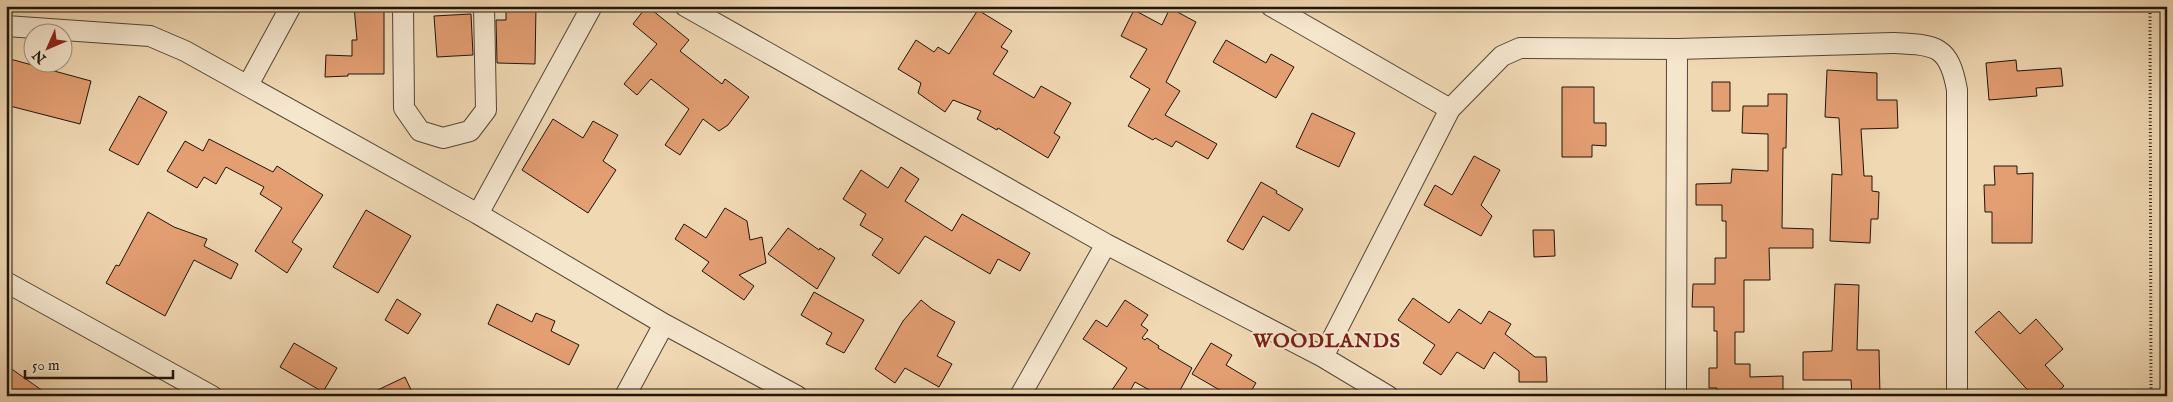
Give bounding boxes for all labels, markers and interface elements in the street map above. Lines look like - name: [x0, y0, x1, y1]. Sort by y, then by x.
- north arrow: [22, 22, 72, 72]
- text: N: [29, 46, 51, 68]
- district label: WOODLANDS: [1252, 329, 1401, 354]
- scale bar: [25, 347, 172, 379]
- text: 50 m: [32, 356, 60, 375]

